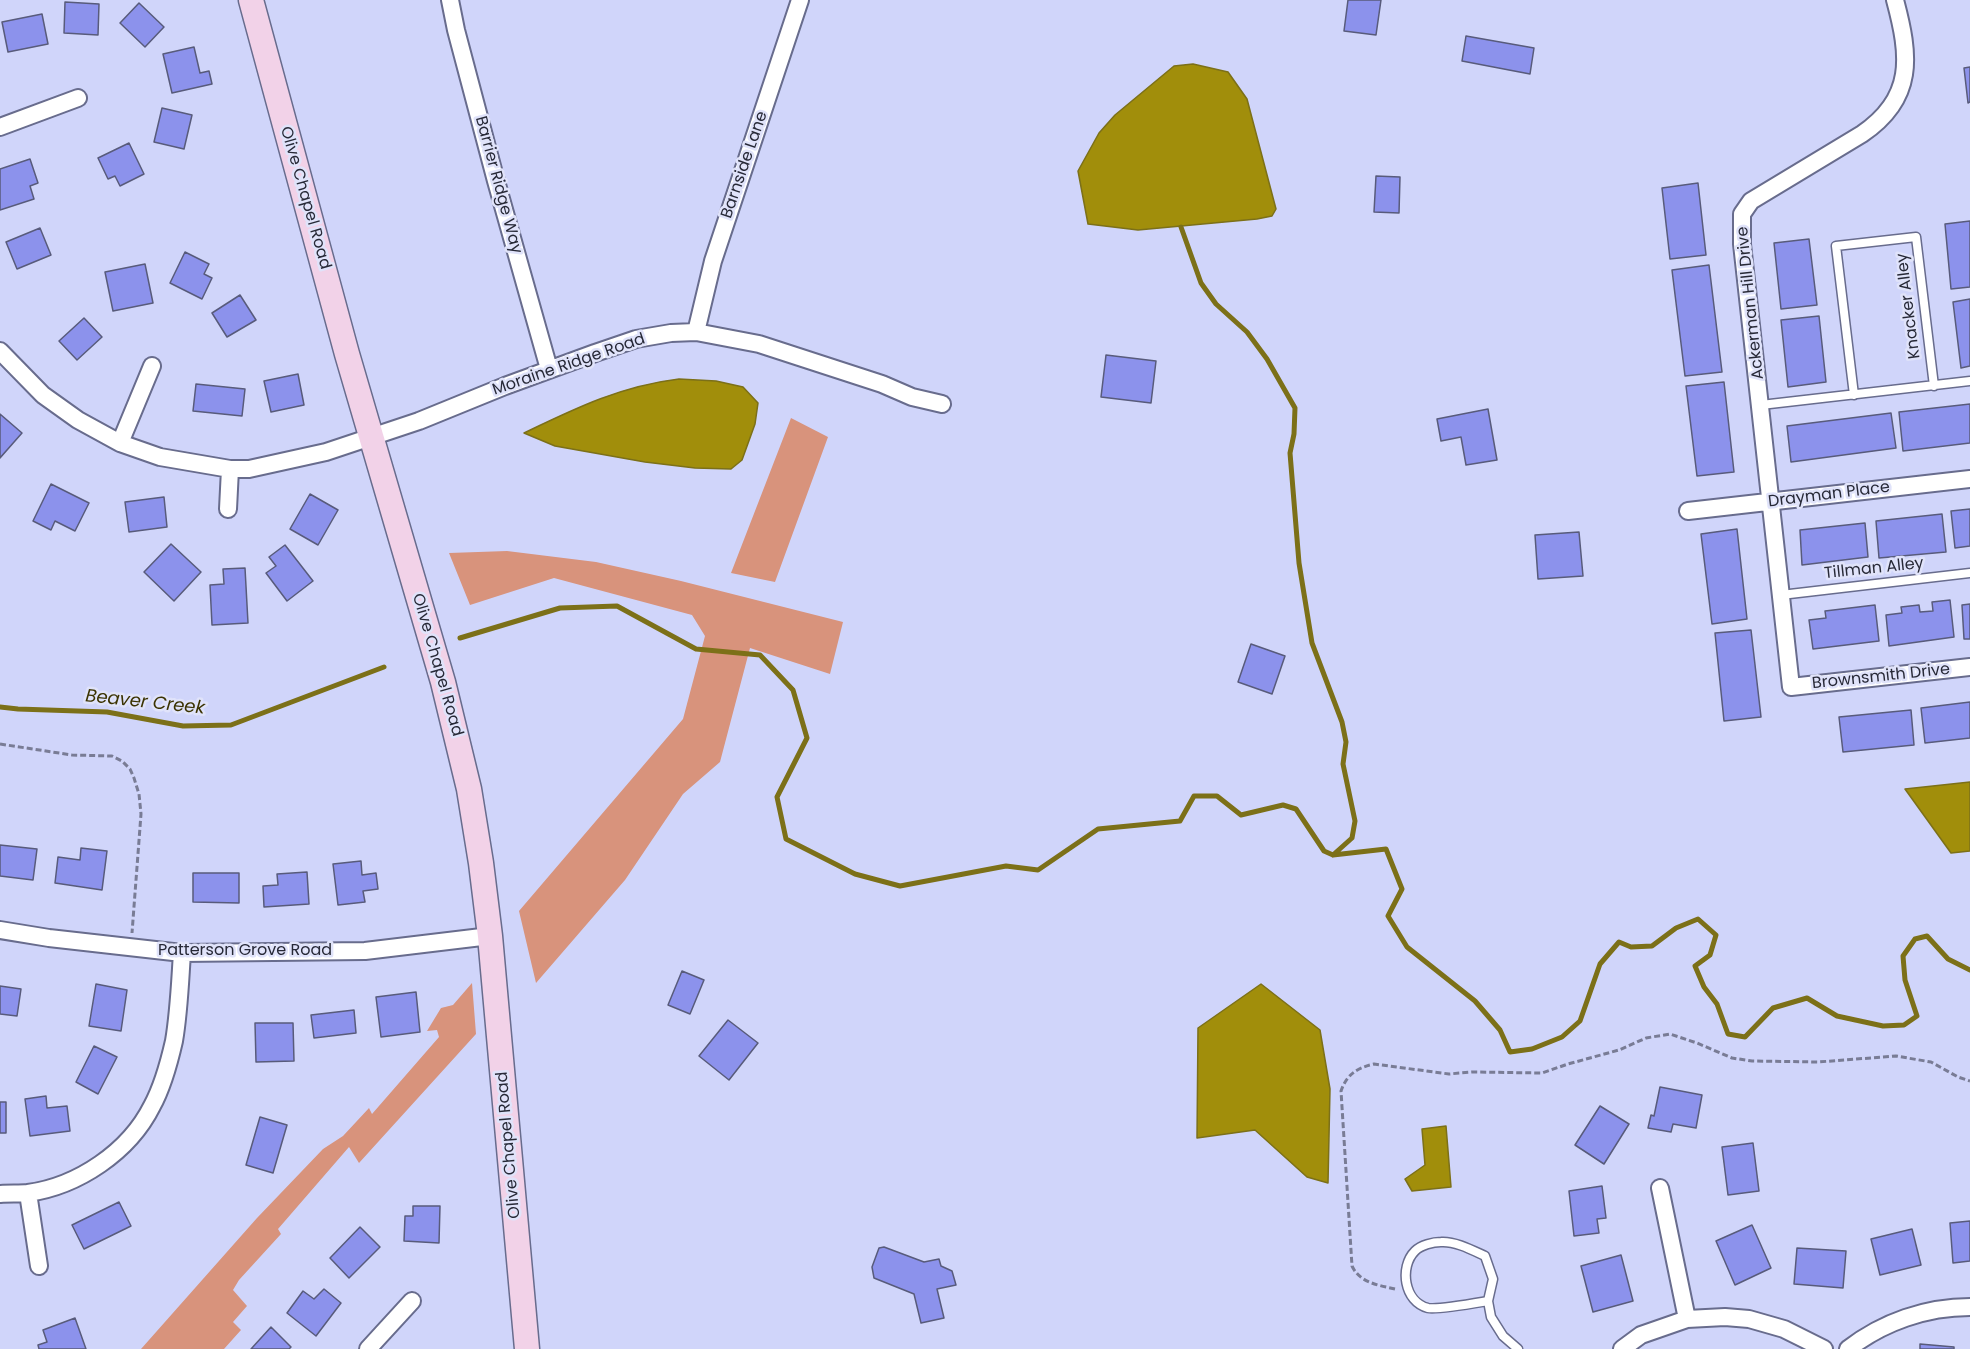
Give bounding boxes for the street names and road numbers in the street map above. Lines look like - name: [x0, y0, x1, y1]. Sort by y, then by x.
- street label: Barnside Lane: [718, 109, 772, 221]
- street label: Barrier Ridge Way: [470, 114, 526, 256]
- street label: Olive Chapel Road: [275, 124, 335, 272]
- street label: Ackerman Hill Drive: [1733, 226, 1769, 380]
- street label: Knacker Alley: [1893, 252, 1925, 360]
- street label: Moraine Ridge Road: [490, 330, 648, 400]
- street label: Drayman Place: [1767, 478, 1891, 512]
- street label: Tillman Alley: [1823, 554, 1925, 584]
- street label: Olive Chapel Road: [407, 591, 467, 739]
- street label: Brownsmith Drive: [1811, 660, 1951, 694]
- street label: Patterson Grove Road: [158, 941, 332, 961]
- street label: Olive Chapel Road: [493, 1071, 525, 1219]

